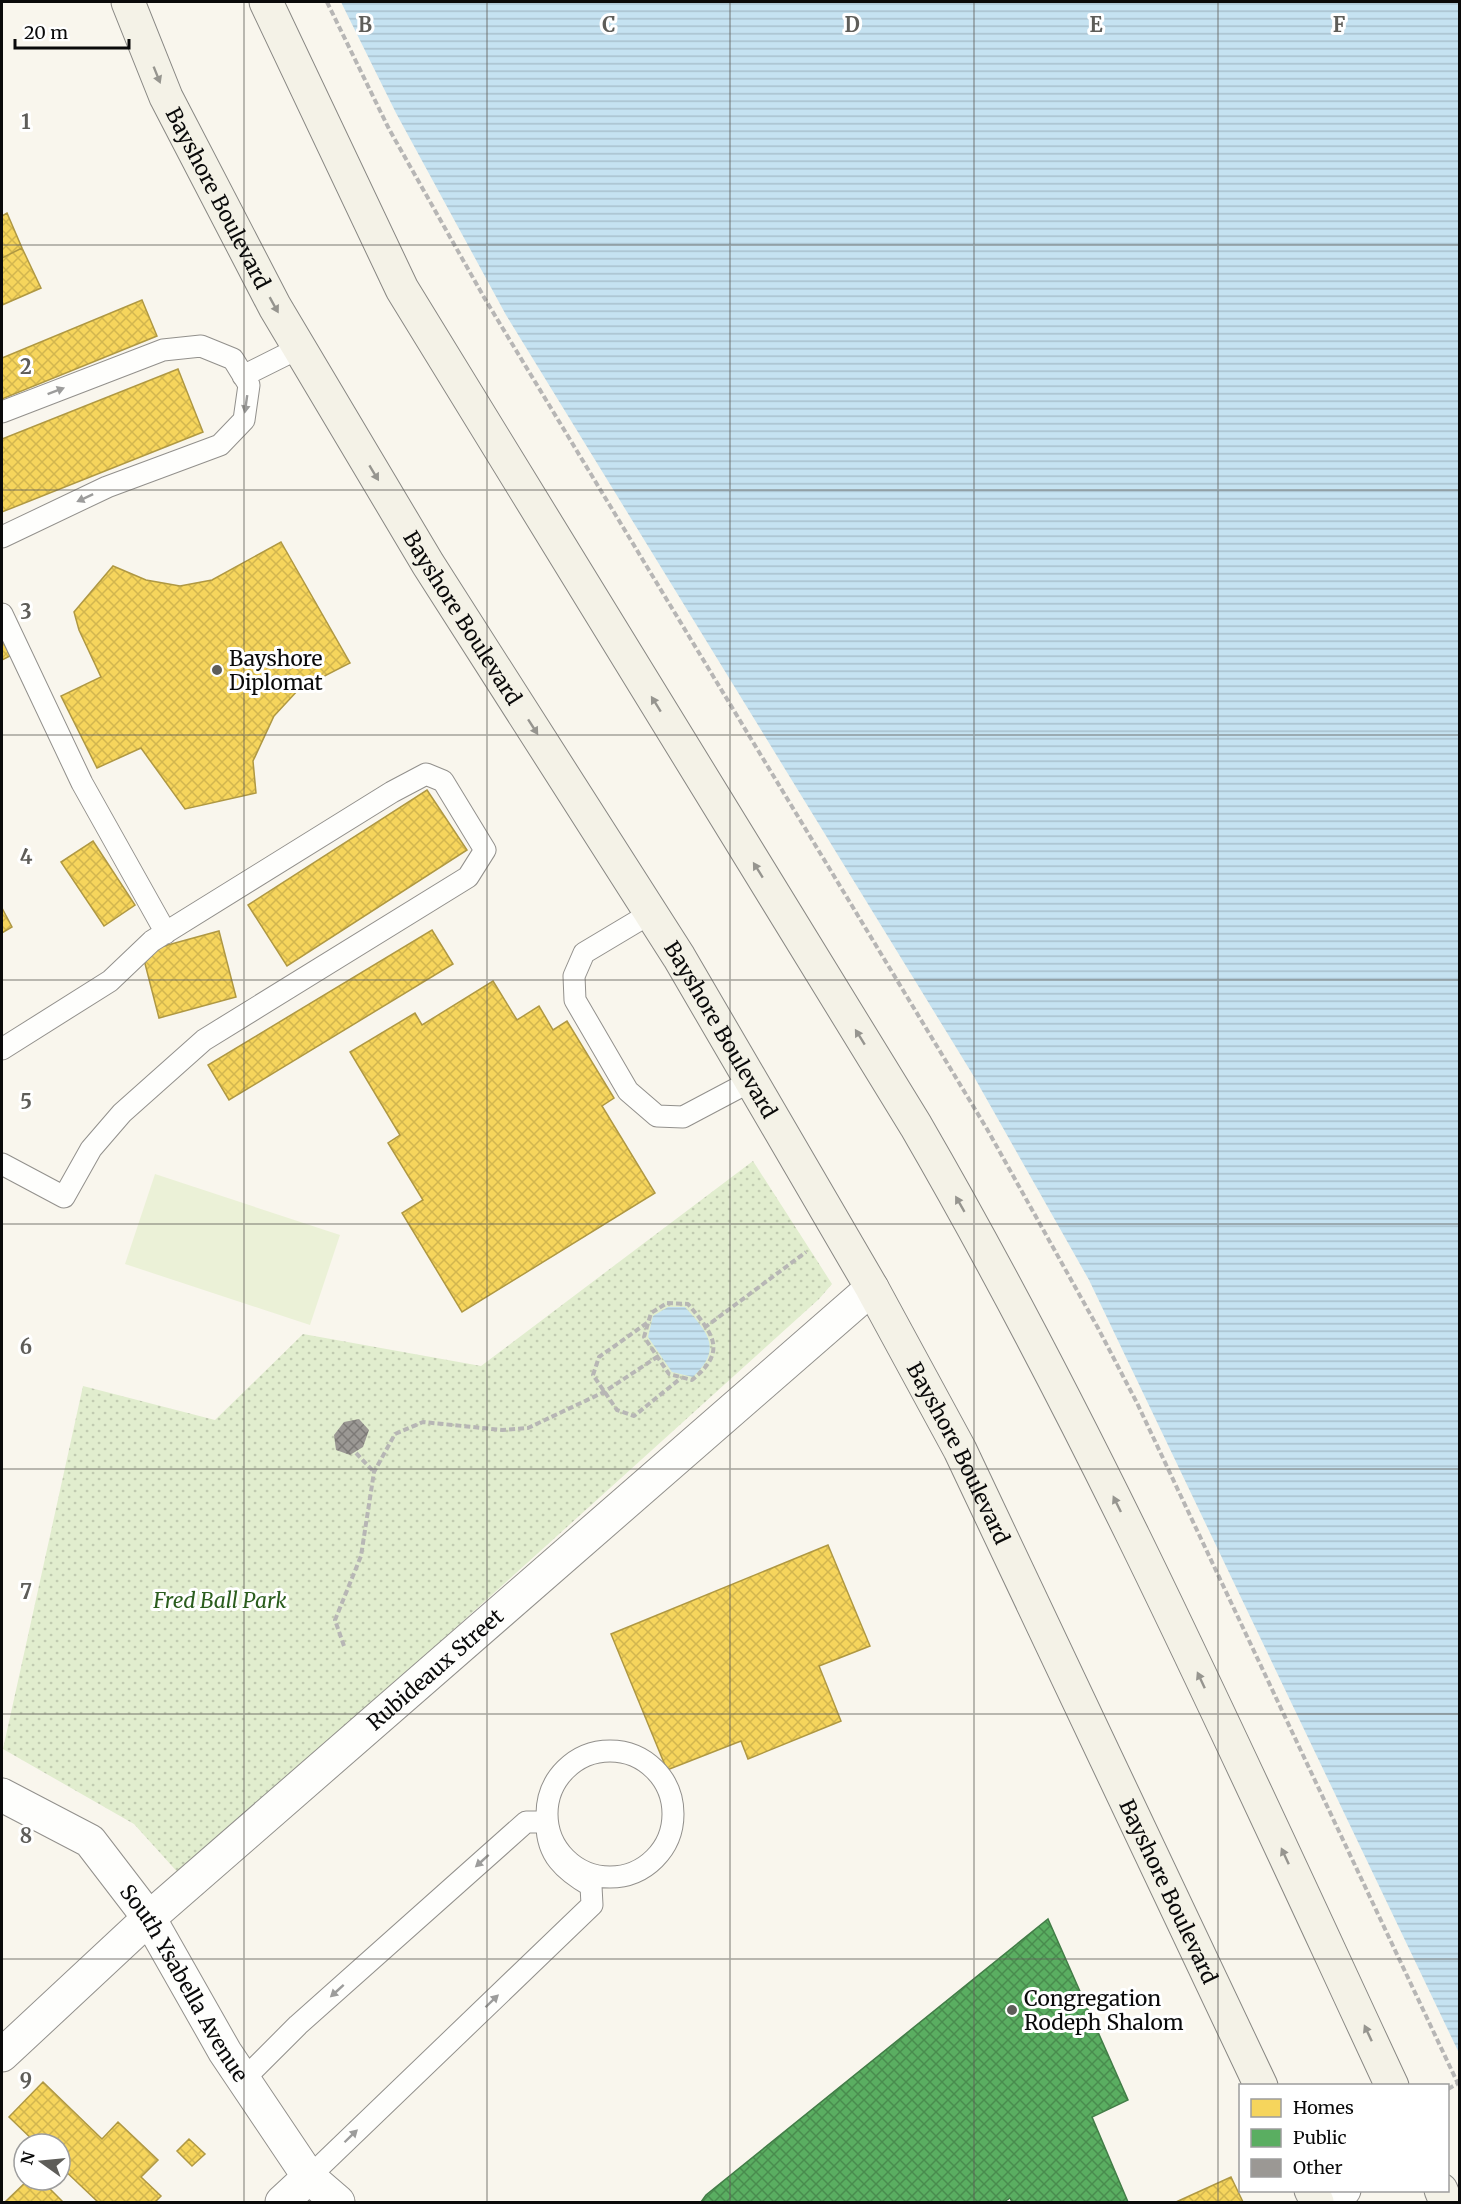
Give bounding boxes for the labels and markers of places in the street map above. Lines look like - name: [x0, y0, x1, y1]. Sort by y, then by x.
- place label: Bayshore Diplomat: [229, 645, 323, 696]
- marker: Bayshore Diplomat: [210, 663, 224, 677]
- place label: Congregation Rodeph Shalom: [1024, 1985, 1184, 2036]
- marker: Congregation Rodeph Shalom: [1005, 2003, 1019, 2017]

